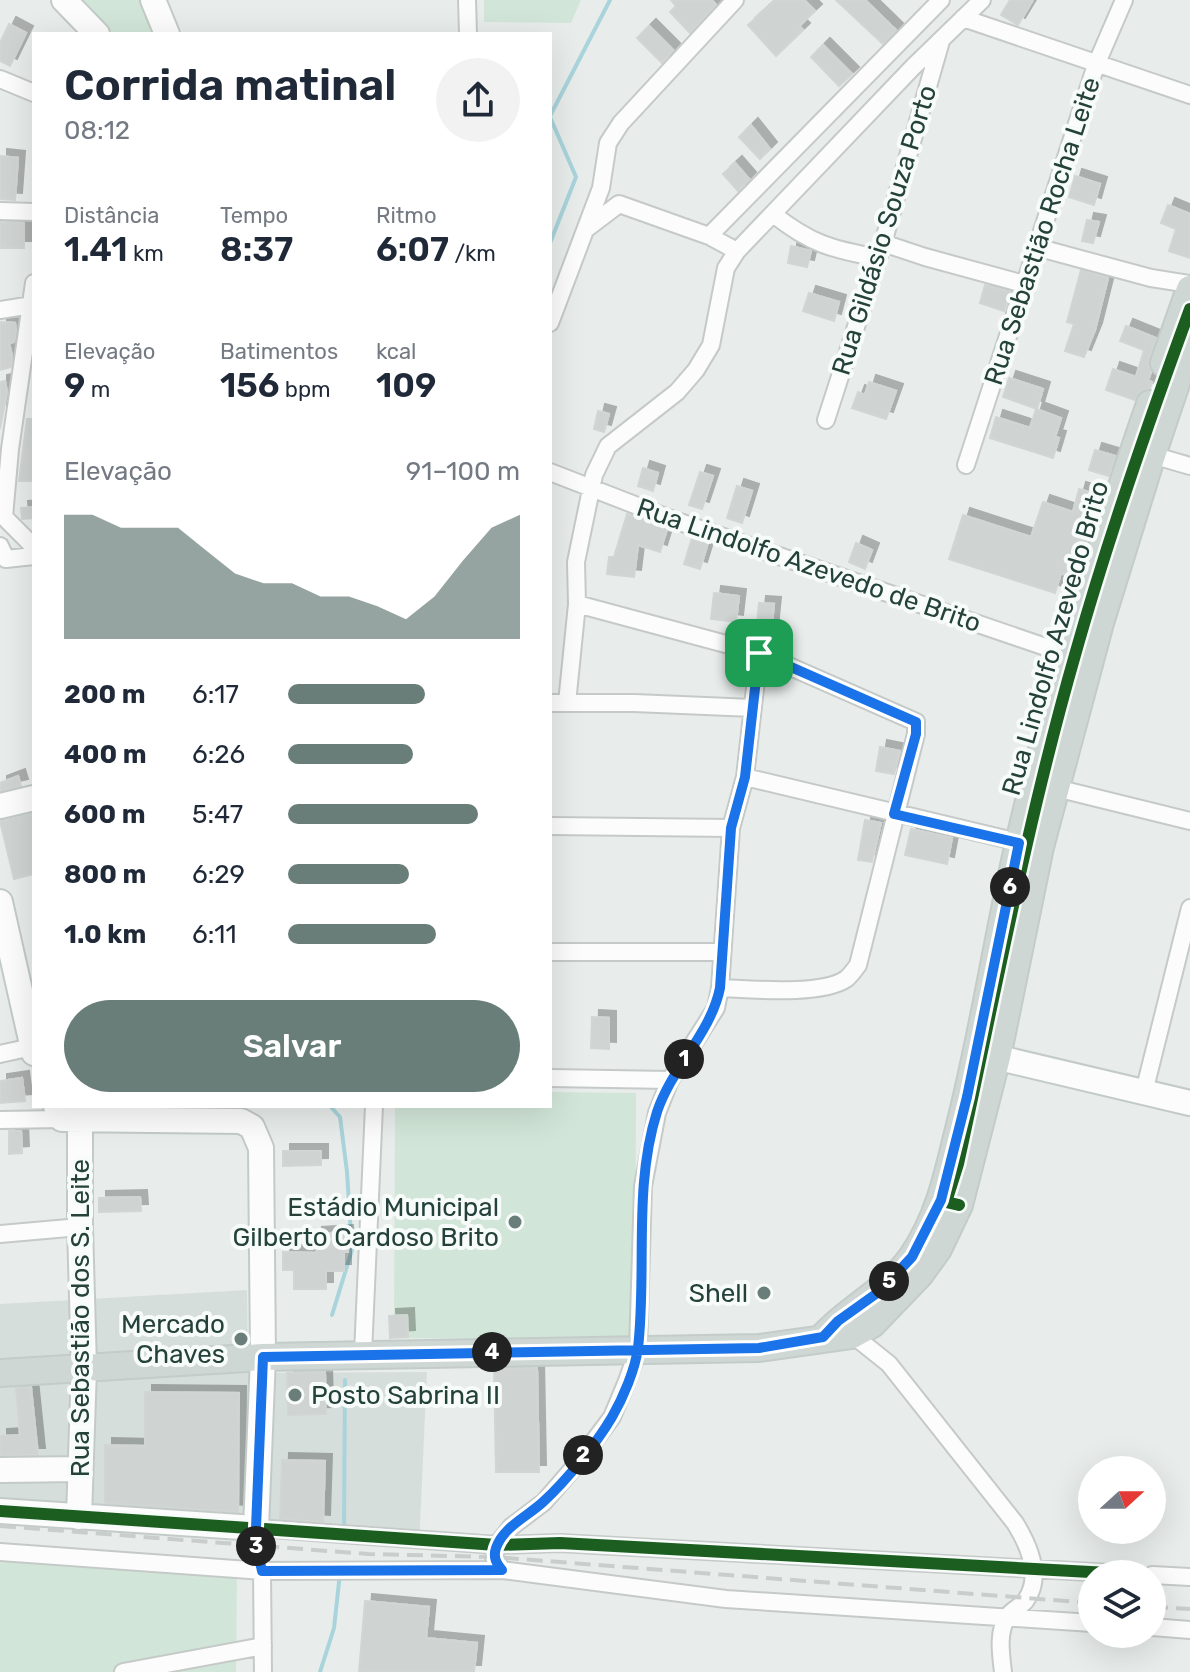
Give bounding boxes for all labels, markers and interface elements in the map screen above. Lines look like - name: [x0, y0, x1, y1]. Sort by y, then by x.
- button: share: [436, 58, 520, 142]
- text: Corrida matinal: [64, 59, 396, 111]
- street label: Rua Sebastião Rocha Leite: [978, 73, 1107, 389]
- street label: Rua Gildásio Souza Porto: [826, 81, 943, 379]
- text: 08:12: [64, 115, 130, 146]
- text: Distância: [64, 202, 159, 229]
- text: Tempo: [220, 202, 288, 229]
- text: Ritmo: [376, 202, 437, 229]
- text: 1.41: [64, 229, 128, 270]
- text: 8:37: [220, 229, 293, 270]
- text: 6:07: [376, 229, 449, 270]
- text: km: [128, 240, 164, 267]
- text: /km: [449, 240, 496, 267]
- text: Elevação: [64, 338, 155, 365]
- text: Batimentos: [220, 338, 338, 365]
- text: kcal: [376, 338, 416, 365]
- text: 9: [64, 365, 85, 406]
- text: 156: [220, 365, 279, 406]
- text: 109: [376, 365, 436, 406]
- text: m: [85, 376, 110, 403]
- text: bpm: [279, 376, 331, 403]
- text: Elevação: [64, 456, 172, 487]
- text: 91–100 m: [406, 456, 520, 487]
- street label: Rua Lindolfo Azevedo Brito: [996, 477, 1115, 799]
- street label: Rua Lindolfo Azevedo de Brito: [633, 492, 985, 639]
- pin: [725, 619, 793, 687]
- icon: arrive: [737, 631, 781, 675]
- text: 200 m: [64, 679, 146, 710]
- text: 6:17: [192, 679, 239, 710]
- text: 400 m: [64, 739, 146, 770]
- text: 6:26: [192, 739, 245, 770]
- text: 600 m: [64, 799, 146, 830]
- text: 5:47: [192, 799, 243, 830]
- text: 800 m: [64, 859, 146, 890]
- text: 6:29: [192, 859, 245, 890]
- pin: 6: [990, 867, 1030, 907]
- text: 6: [1003, 873, 1017, 900]
- text: 1.0 km: [64, 919, 146, 950]
- text: 6:11: [192, 919, 237, 950]
- button: Salvar: [64, 1000, 520, 1092]
- pin: 1: [664, 1039, 704, 1079]
- text: 1: [679, 1045, 689, 1072]
- street label: Rua Sebastião dos S. Leite: [65, 1159, 96, 1477]
- place label: Estádio Municipal Gilberto Cardoso Brito: [232, 1192, 499, 1253]
- marker: Estádio Municipal Gilberto Cardoso Brito: [506, 1213, 524, 1231]
- pin: 5: [869, 1261, 909, 1301]
- text: 5: [882, 1267, 896, 1294]
- place label: Shell: [689, 1278, 748, 1309]
- marker: Shell: [755, 1284, 773, 1302]
- place label: Mercado Chaves: [121, 1309, 225, 1370]
- marker: Mercado Chaves: [232, 1330, 250, 1348]
- pin: 4: [472, 1332, 512, 1372]
- text: 4: [484, 1338, 500, 1365]
- place label: Posto Sabrina II: [311, 1380, 500, 1411]
- marker: Posto Sabrina II: [286, 1386, 304, 1404]
- pin: 2: [563, 1435, 603, 1475]
- text: 2: [576, 1441, 590, 1468]
- north arrow: [1078, 1456, 1166, 1544]
- map controls: [1078, 1456, 1166, 1648]
- pin: 3: [236, 1526, 276, 1566]
- text: 3: [249, 1532, 263, 1559]
- button: layers: [1078, 1560, 1166, 1648]

